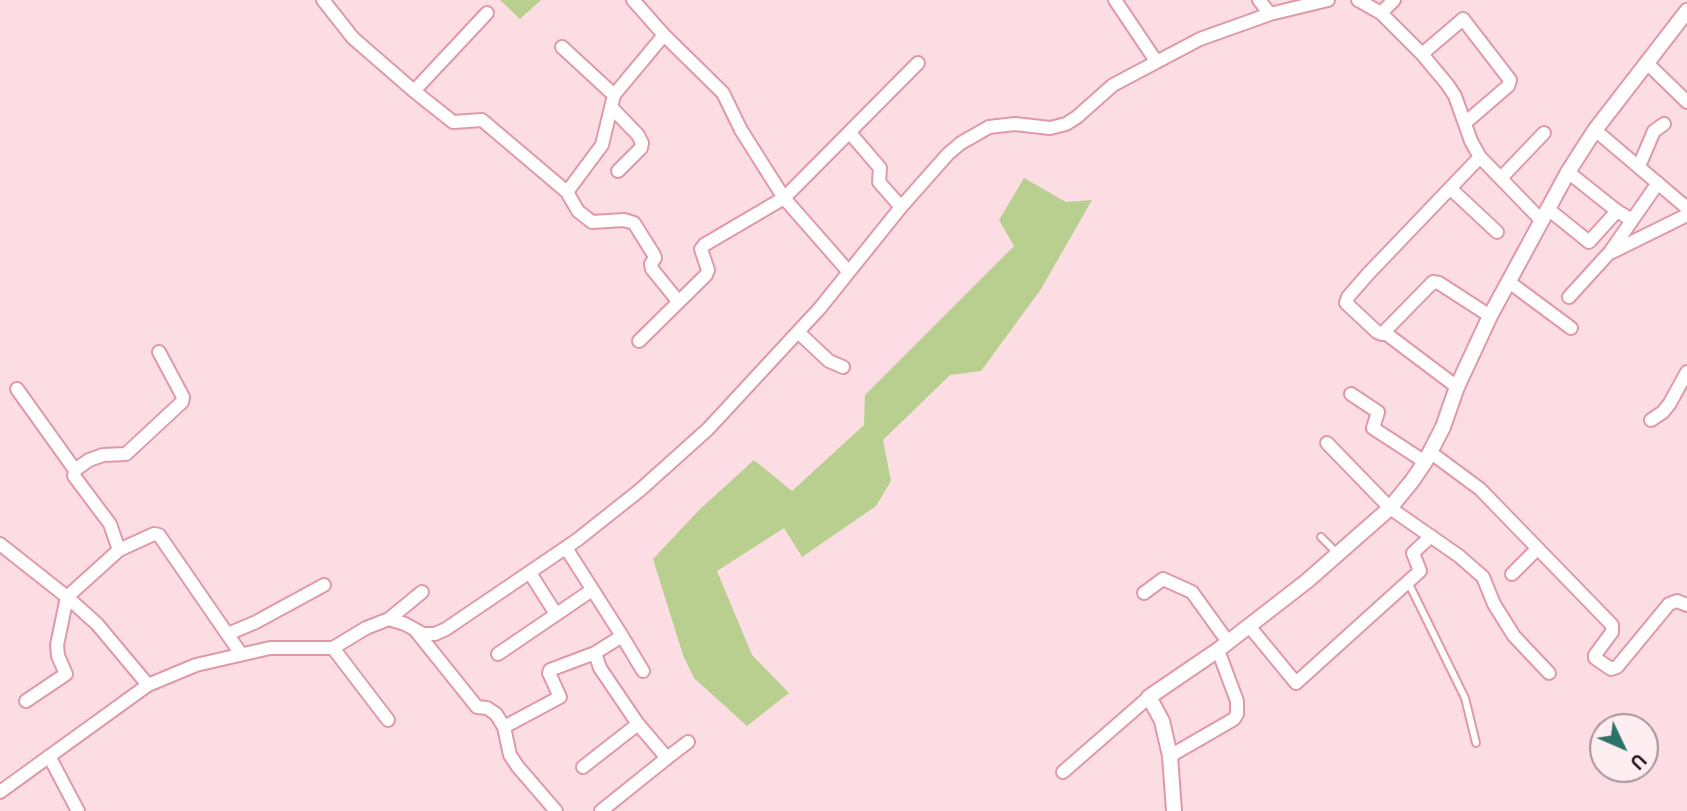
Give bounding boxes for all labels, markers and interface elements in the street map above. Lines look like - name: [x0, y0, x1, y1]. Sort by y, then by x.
- north arrow: [1589, 713, 1659, 783]
- text: U: [1625, 748, 1651, 775]

